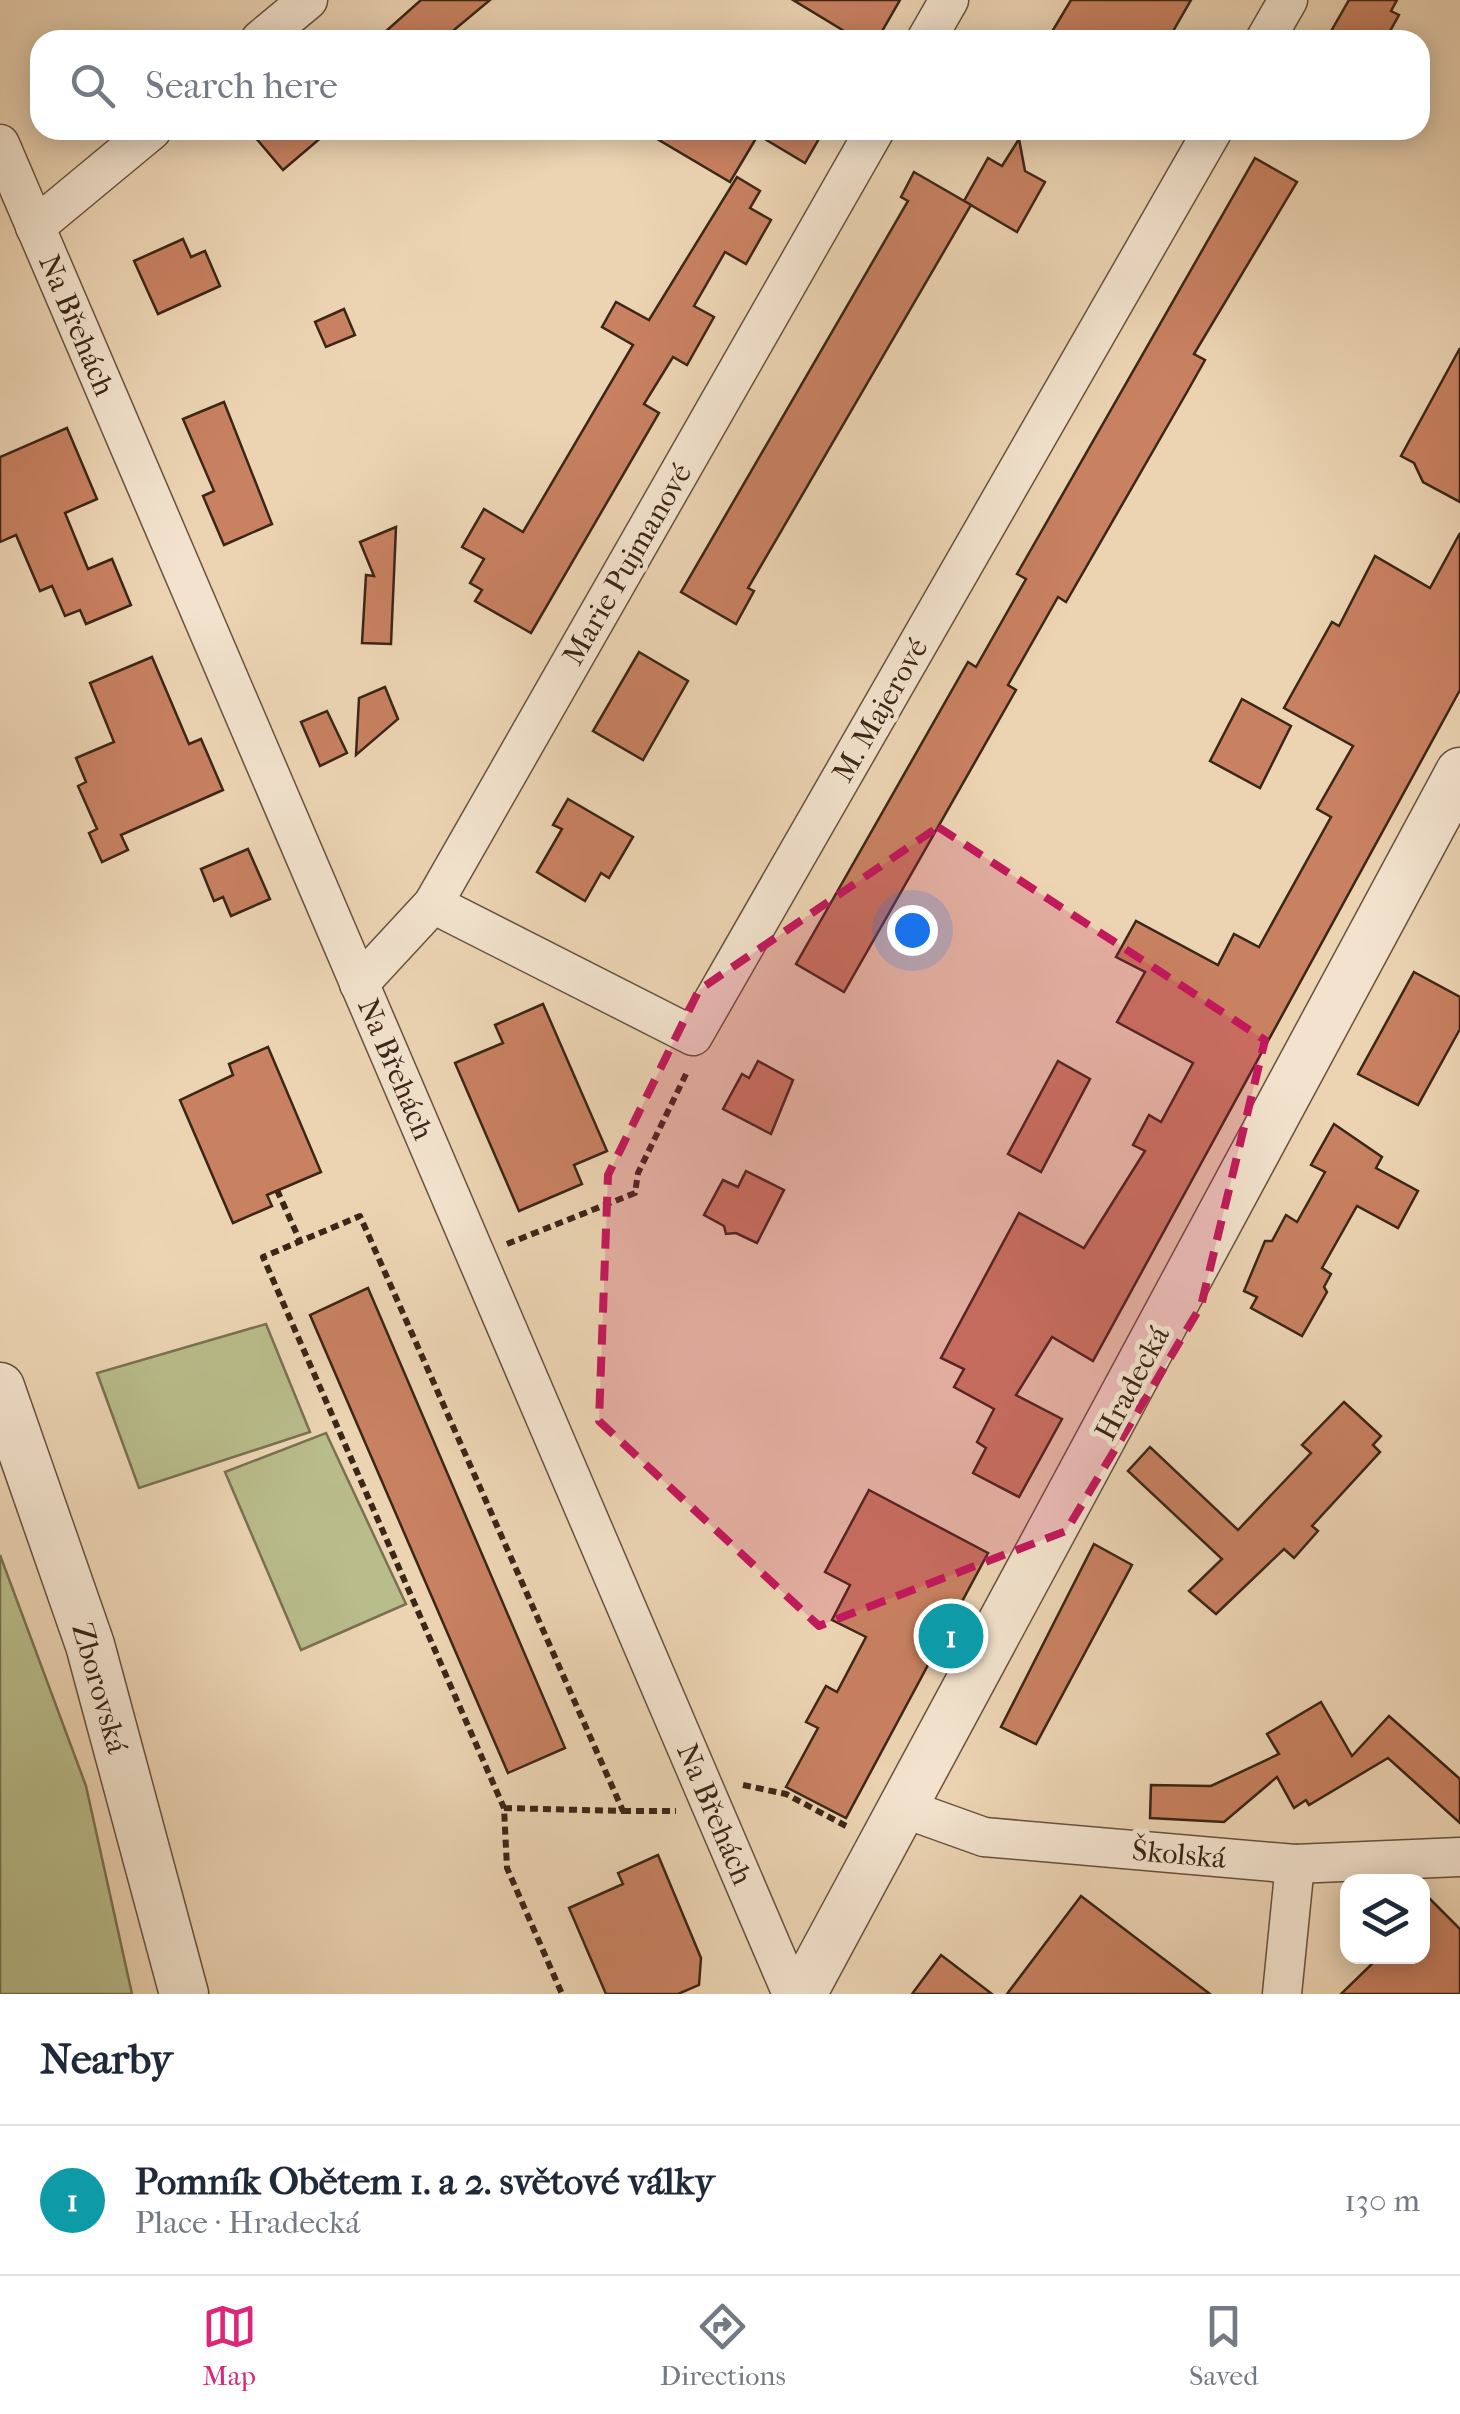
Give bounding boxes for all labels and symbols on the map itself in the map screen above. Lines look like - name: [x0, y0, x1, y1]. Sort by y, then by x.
- street label: Na Břehách: [31, 249, 122, 401]
- street label: Marie Pujmanové: [556, 457, 699, 671]
- street label: M. Majerové: [825, 632, 936, 788]
- your location: [887, 905, 938, 956]
- street label: Na Břehách: [350, 993, 441, 1145]
- street label: Hradecká: [1088, 1319, 1178, 1446]
- pin: 1: [918, 1598, 984, 1674]
- street label: Zborovská: [64, 1619, 135, 1758]
- street label: Na Břehách: [669, 1738, 760, 1890]
- street label: Školská: [1131, 1833, 1228, 1876]

